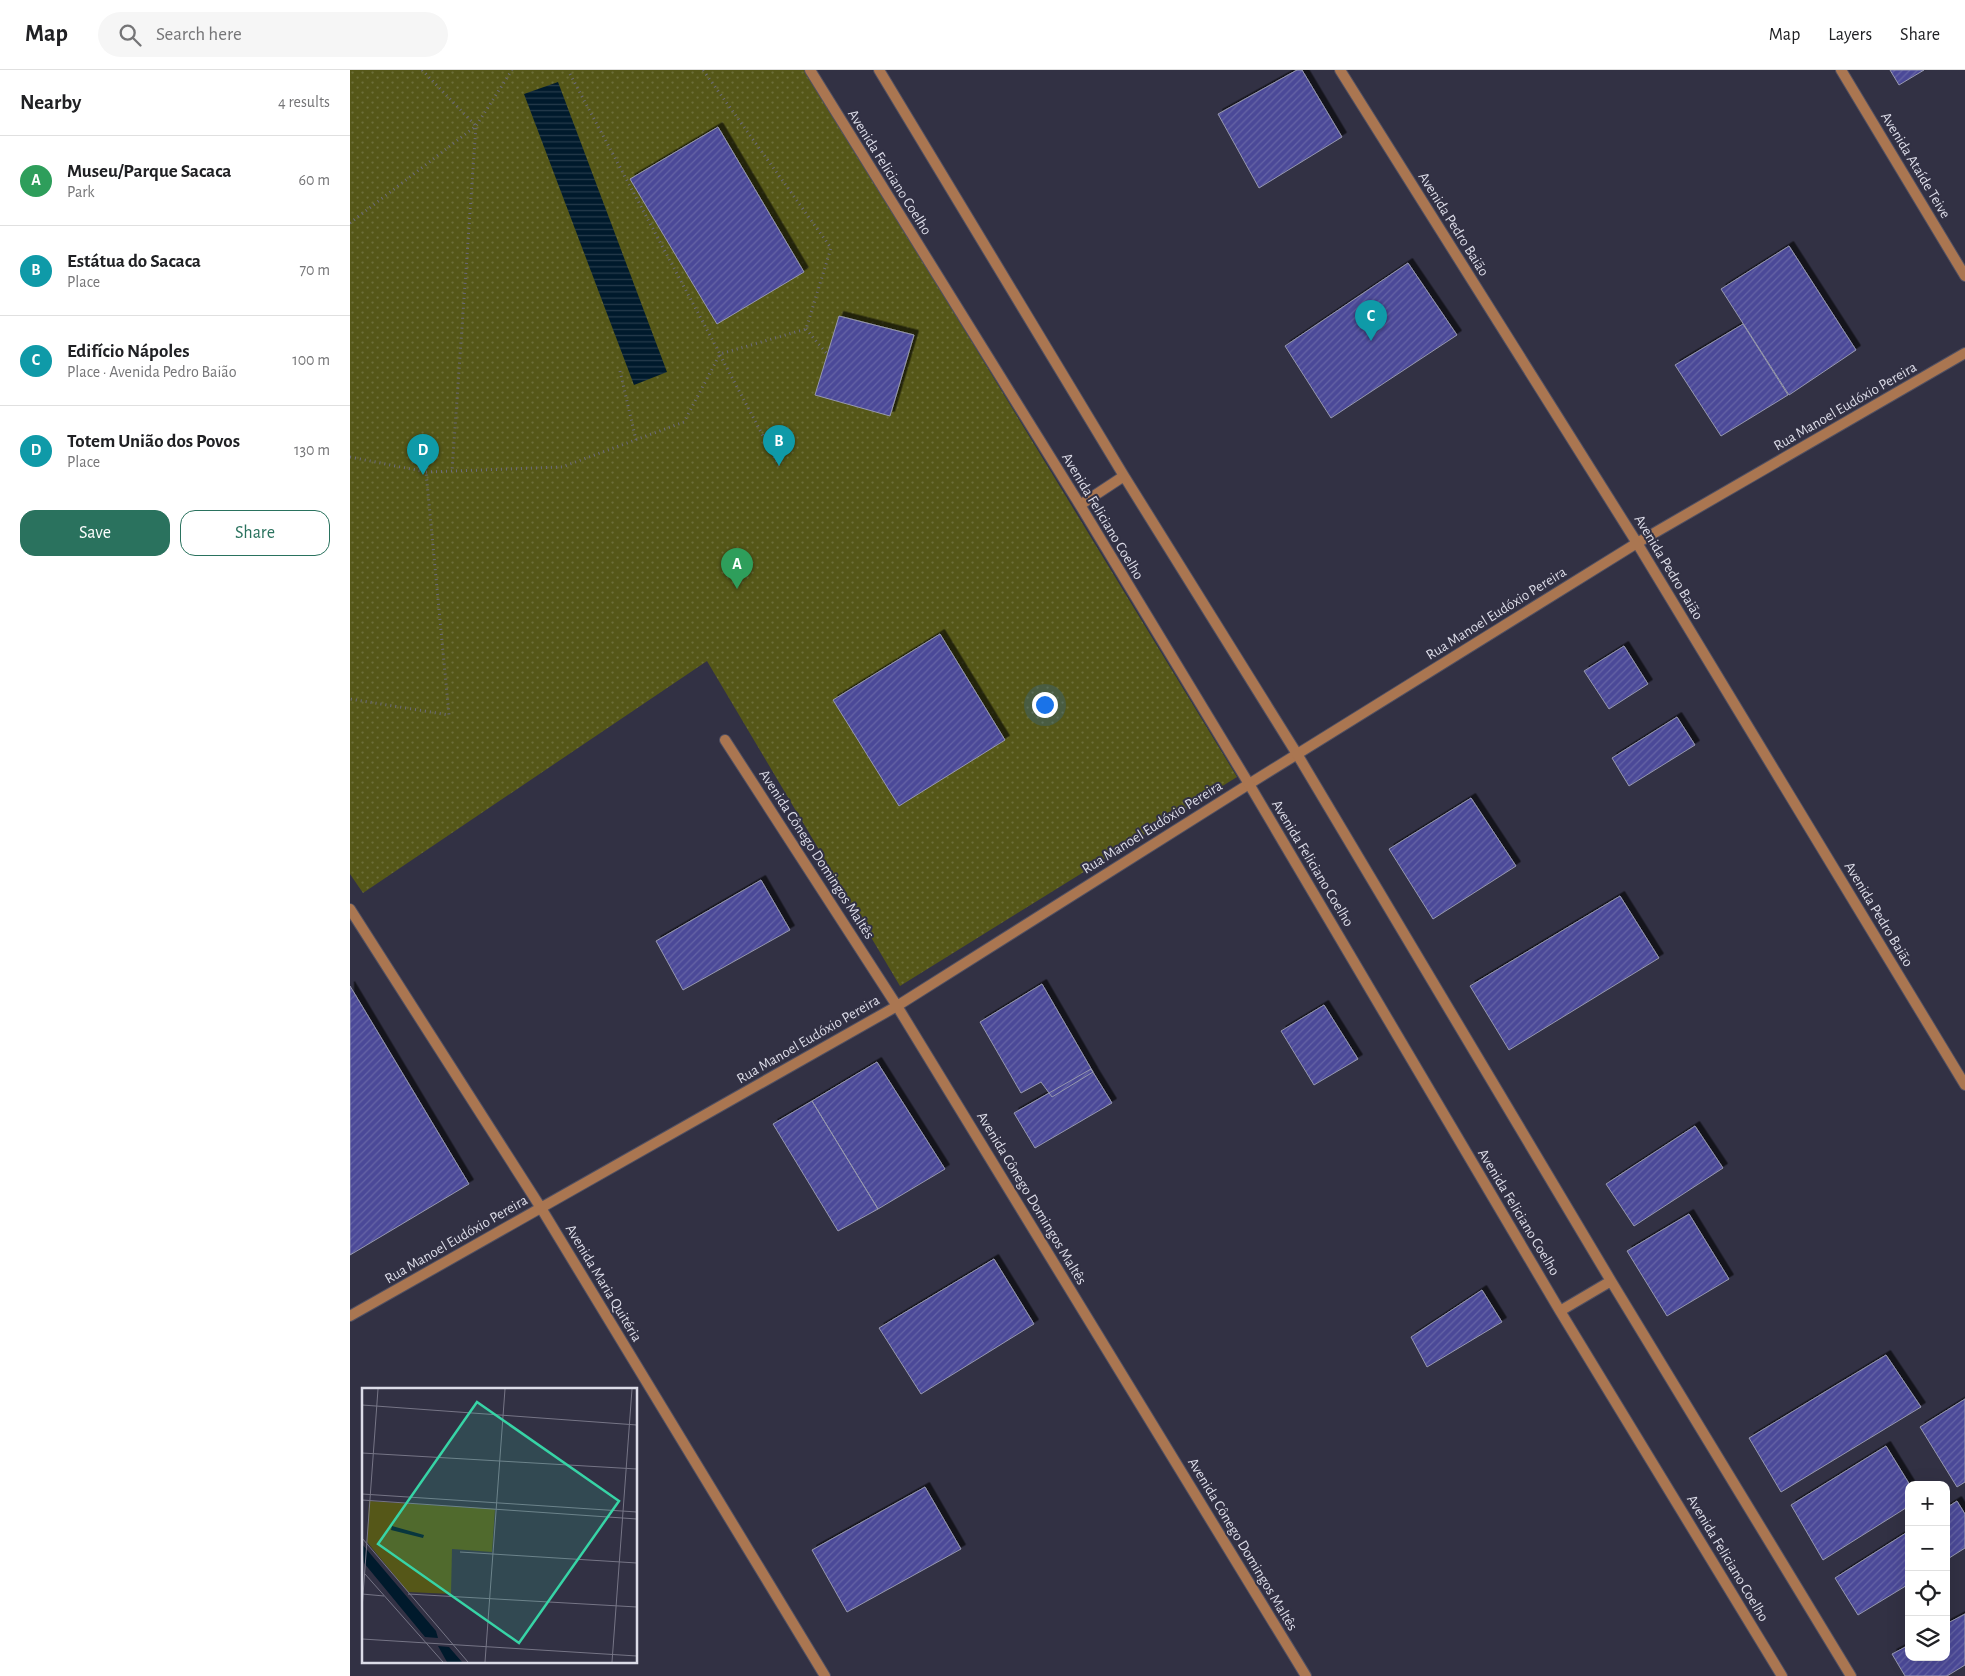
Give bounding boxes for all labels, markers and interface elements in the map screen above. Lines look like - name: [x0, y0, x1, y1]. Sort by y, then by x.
- search box: [98, 12, 448, 57]
- icon: search: [116, 21, 144, 49]
- text: Map: [25, 22, 68, 46]
- text: Search here: [156, 25, 242, 44]
- text: Map: [1769, 26, 1800, 44]
- text: Layers: [1828, 26, 1872, 44]
- text: Share: [1900, 26, 1940, 44]
- text: Nearby: [20, 92, 81, 113]
- text: 4 results: [278, 94, 330, 110]
- street label: Avenida Feliciano Coelho: [845, 107, 934, 238]
- street label: Avenida Ataíde Teive: [1878, 110, 1953, 221]
- text: Museu/Parque Sacaca: [67, 162, 231, 181]
- street label: Avenida Pedro Baião: [1416, 170, 1492, 279]
- text: A: [31, 172, 41, 188]
- text: 60 m: [299, 172, 330, 188]
- text: Park: [67, 184, 95, 200]
- text: Estátua do Sacaca: [67, 252, 201, 271]
- text: B: [31, 262, 41, 278]
- text: 70 m: [299, 262, 330, 278]
- text: Place: [67, 274, 100, 290]
- pin: C: [1355, 300, 1387, 341]
- text: Edifício Nápoles: [67, 342, 190, 361]
- text: C: [32, 352, 40, 368]
- text: 100 m: [292, 352, 330, 368]
- street label: Rua Manoel Eudóxio Pereira: [1771, 359, 1919, 454]
- text: Place · Avenida Pedro Baião: [67, 364, 237, 380]
- pin: B: [763, 425, 795, 466]
- text: Totem União dos Povos: [67, 432, 240, 451]
- pin: D: [407, 434, 439, 475]
- text: D: [31, 442, 41, 458]
- text: 130 m: [294, 442, 330, 458]
- street label: Avenida Feliciano Coelho: [1059, 450, 1146, 582]
- text: Place: [67, 454, 100, 470]
- button: Save: [20, 510, 170, 556]
- button: Share: [180, 510, 330, 556]
- street label: Avenida Pedro Baião: [1631, 512, 1706, 622]
- pin: A: [721, 548, 753, 589]
- street label: Rua Manoel Eudóxio Pereira: [1423, 564, 1569, 663]
- your location: [1032, 692, 1058, 718]
- street label: Avenida Cônego Domingos Maltês: [756, 767, 877, 942]
- street label: Rua Manoel Eudóxio Pereira: [1079, 778, 1225, 877]
- street label: Avenida Feliciano Coelho: [1269, 797, 1356, 929]
- street label: Avenida Pedro Baião: [1841, 859, 1916, 969]
- street label: Rua Manoel Eudóxio Pereira: [734, 992, 882, 1087]
- street label: Avenida Cônego Domingos Maltês: [974, 1109, 1089, 1287]
- street label: Avenida Feliciano Coelho: [1475, 1146, 1562, 1278]
- street label: Rua Manoel Eudóxio Pereira: [382, 1192, 530, 1287]
- street label: Avenida Maria Quitéria: [563, 1222, 645, 1345]
- inset map: [362, 1388, 638, 1664]
- street label: Avenida Cônego Domingos Maltês: [1185, 1455, 1300, 1633]
- map controls: [1905, 1481, 1950, 1661]
- button: +: [1905, 1481, 1950, 1526]
- street label: Avenida Feliciano Coelho: [1684, 1492, 1771, 1624]
- button: −: [1905, 1526, 1950, 1571]
- button: locate: [1905, 1571, 1950, 1616]
- button: layers: [1905, 1616, 1950, 1661]

